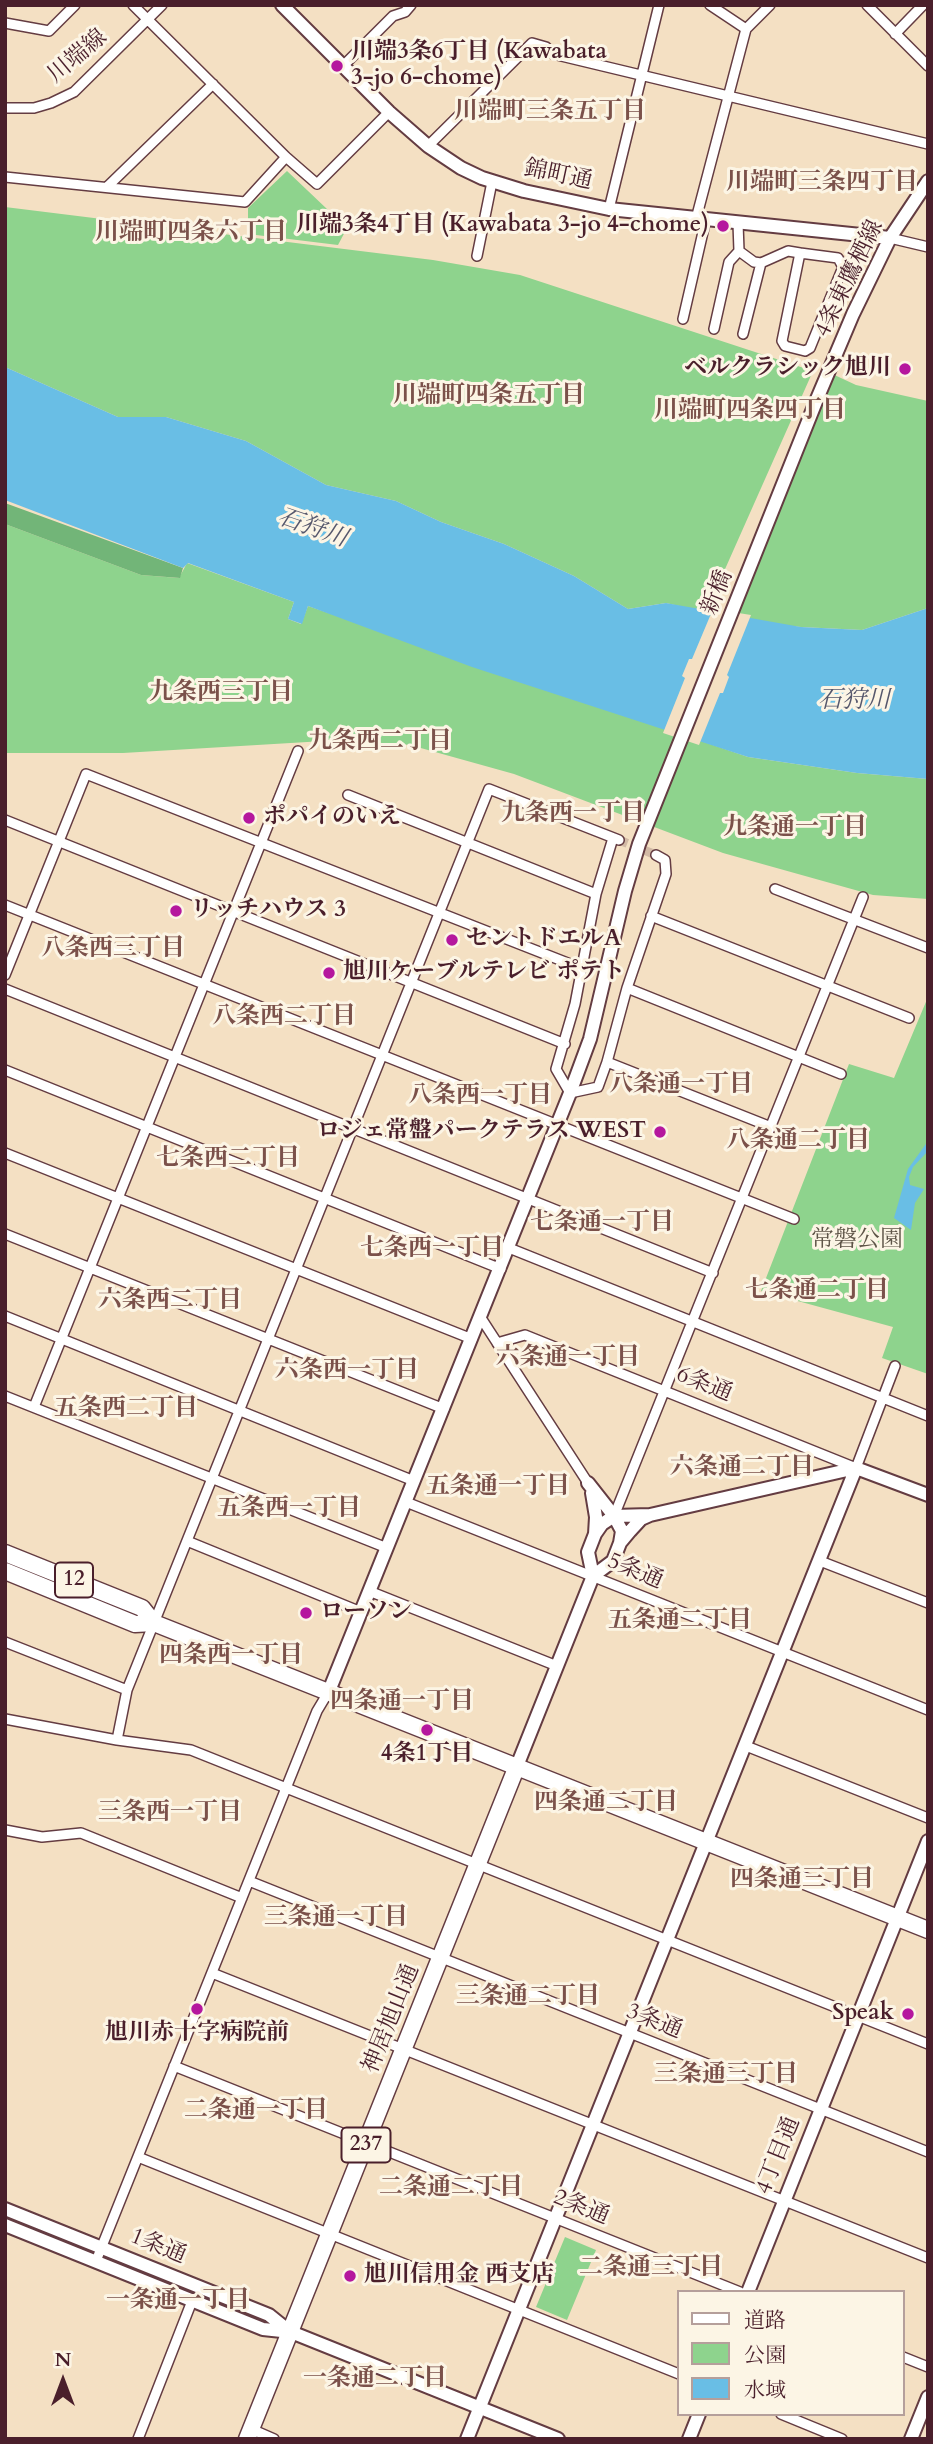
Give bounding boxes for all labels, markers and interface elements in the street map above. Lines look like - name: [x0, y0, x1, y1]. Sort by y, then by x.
- street label: 川端線: [43, 24, 113, 90]
- place label: 川端3条6丁目 (Kawabata 3-jo 6-chome): [351, 39, 607, 93]
- marker: 川端3条6丁目 (Kawabata 3-jo 6-chome): [329, 58, 345, 74]
- district label: 川端町三条五丁目: [454, 98, 646, 126]
- street label: 錦町通: [521, 155, 595, 197]
- district label: 川端町三条四丁目: [726, 169, 918, 197]
- place label: 川端3条4丁目 (Kawabata 3-jo 4-chome): [296, 212, 709, 240]
- street label: 4条東鷹栖線: [810, 216, 890, 342]
- marker: 川端3条4丁目 (Kawabata 3-jo 4-chome): [715, 218, 731, 234]
- district label: 川端町四条六丁目: [95, 219, 287, 247]
- place label: ベルクラシック旭川: [684, 355, 891, 383]
- marker: ベルクラシック旭川: [897, 361, 913, 377]
- district label: 川端町四条五丁目: [393, 382, 585, 410]
- district label: 川端町四条四丁目: [654, 397, 846, 425]
- water label: 石狩川: [273, 504, 351, 554]
- street label: 新橋: [697, 567, 739, 619]
- district label: 九条西三丁目: [149, 679, 293, 707]
- water label: 石狩川: [818, 687, 890, 715]
- district label: 九条西二丁目: [308, 728, 452, 756]
- district label: 九条西一丁目: [501, 800, 645, 828]
- place label: ポパイのいえ: [263, 804, 401, 832]
- marker: ポパイのいえ: [241, 810, 257, 826]
- district label: 九条通一丁目: [723, 814, 867, 842]
- place label: リッチハウス 3: [190, 897, 346, 925]
- marker: リッチハウス 3: [168, 903, 184, 919]
- place label: セントドエルA: [466, 926, 621, 954]
- marker: セントドエルA: [444, 932, 460, 948]
- district label: 八条西三丁目: [41, 935, 185, 963]
- place label: 旭川ケーブルテレビ ポテト: [343, 959, 625, 987]
- marker: 旭川ケーブルテレビ ポテト: [321, 965, 337, 981]
- district label: 八条西二丁目: [212, 1003, 356, 1031]
- district label: 八条通一丁目: [609, 1071, 753, 1099]
- district label: 八条西一丁目: [408, 1082, 552, 1110]
- place label: ロジェ常盤パークテラス WEST: [317, 1118, 646, 1146]
- marker: ロジェ常盤パークテラス WEST: [652, 1124, 668, 1140]
- district label: 八条通二丁目: [726, 1127, 870, 1155]
- district label: 七条西二丁目: [156, 1145, 300, 1173]
- district label: 七条通一丁目: [530, 1209, 674, 1237]
- park label: 常磐公園: [811, 1227, 903, 1255]
- district label: 七条西一丁目: [360, 1235, 504, 1263]
- district label: 七条通二丁目: [745, 1277, 889, 1305]
- district label: 六条西二丁目: [98, 1287, 242, 1315]
- district label: 六条通一丁目: [496, 1344, 640, 1372]
- district label: 六条西一丁目: [275, 1357, 419, 1385]
- street label: 6条通: [672, 1361, 736, 1409]
- district label: 五条西二丁目: [54, 1395, 198, 1423]
- district label: 六条通二丁目: [670, 1454, 814, 1482]
- district label: 五条通一丁目: [426, 1473, 570, 1501]
- district label: 五条西一丁目: [217, 1495, 361, 1523]
- street label: 5条通: [603, 1548, 667, 1596]
- road number: 12: [55, 1562, 93, 1598]
- place label: ローソン: [320, 1599, 412, 1627]
- marker: ローソン: [298, 1605, 314, 1621]
- district label: 五条通二丁目: [608, 1607, 752, 1635]
- district label: 四条西一丁目: [159, 1642, 303, 1670]
- district label: 四条通一丁目: [330, 1688, 474, 1716]
- marker: 4条1丁目: [419, 1722, 435, 1738]
- place label: 4条1丁目: [381, 1741, 473, 1769]
- district label: 四条通二丁目: [534, 1789, 678, 1817]
- district label: 三条西一丁目: [98, 1799, 242, 1827]
- district label: 四条通三丁目: [730, 1866, 874, 1894]
- district label: 三条通一丁目: [264, 1904, 408, 1932]
- street label: 神居旭山通: [358, 1961, 426, 2077]
- district label: 三条通二丁目: [456, 1983, 600, 2011]
- street label: 3条通: [622, 1998, 686, 2046]
- place label: Speak: [832, 2000, 894, 2028]
- marker: 旭川赤十字病院前: [189, 2001, 205, 2017]
- marker: Speak: [900, 2006, 916, 2022]
- place label: 旭川赤十字病院前: [105, 2020, 289, 2048]
- district label: 三条通三丁目: [654, 2061, 798, 2089]
- district label: 二条通一丁目: [184, 2097, 328, 2125]
- street label: 4丁目通: [751, 2113, 807, 2199]
- road number: 237: [342, 2128, 390, 2162]
- district label: 二条通二丁目: [379, 2174, 523, 2202]
- street label: 2条通: [549, 2184, 613, 2232]
- street label: 1条通: [126, 2223, 190, 2271]
- district label: 二条通三丁目: [579, 2254, 723, 2282]
- place label: 旭川信用金 西支店: [364, 2262, 554, 2290]
- marker: 旭川信用金 西支店: [342, 2268, 358, 2284]
- district label: 一条通一丁目: [106, 2287, 250, 2315]
- legend: [678, 2290, 905, 2416]
- text: 道路: [744, 2306, 786, 2335]
- text: 公園: [744, 2341, 786, 2370]
- north arrow: [28, 2346, 98, 2416]
- text: N: [55, 2347, 71, 2373]
- district label: 一条通二丁目: [303, 2365, 447, 2393]
- text: 水域: [744, 2376, 786, 2405]

